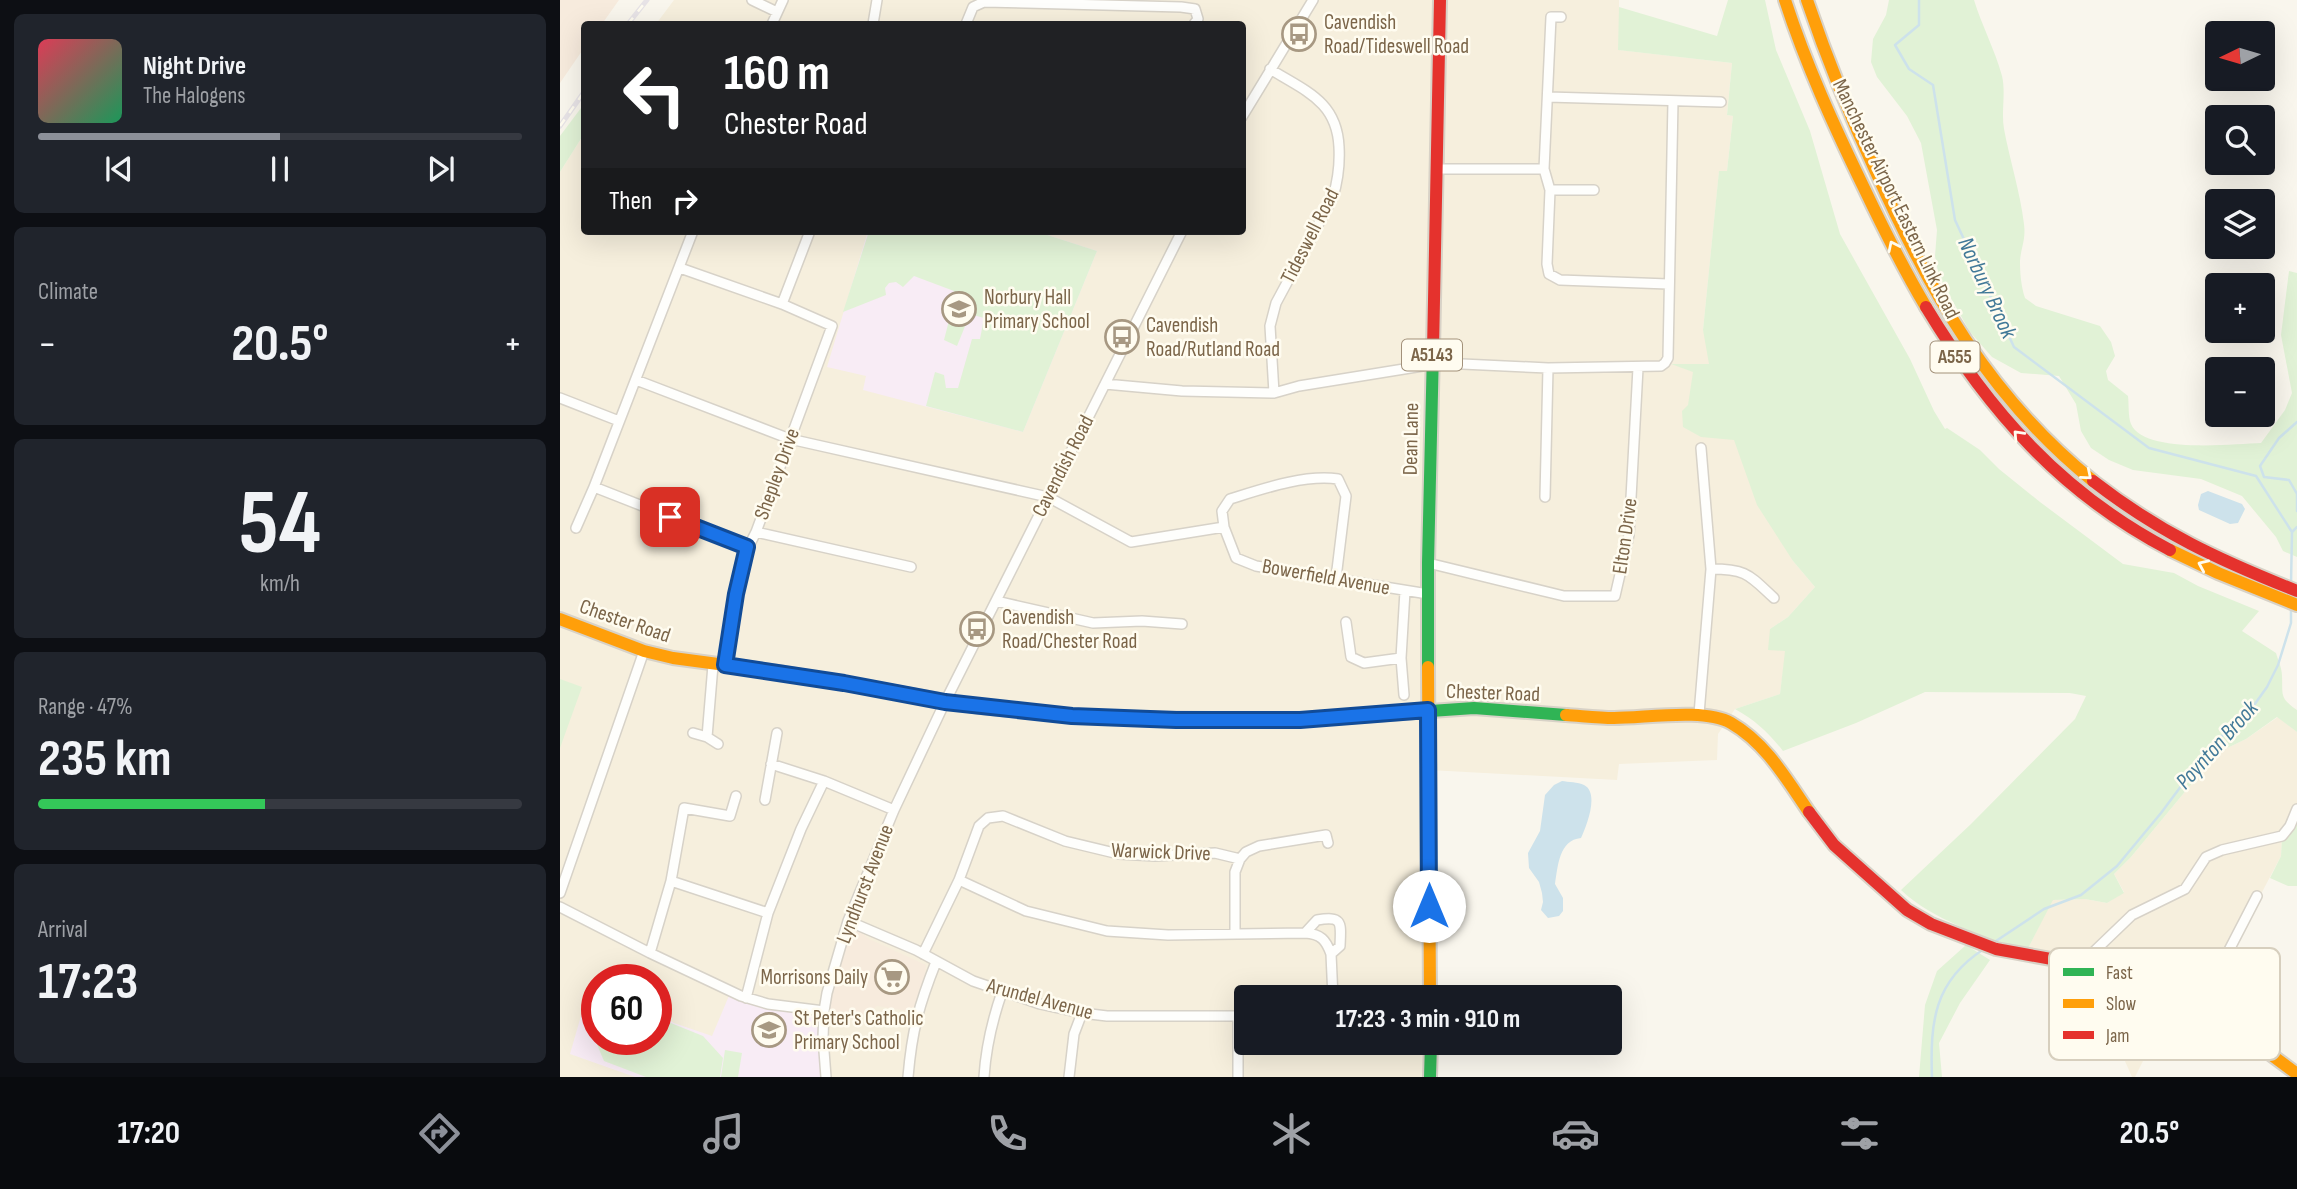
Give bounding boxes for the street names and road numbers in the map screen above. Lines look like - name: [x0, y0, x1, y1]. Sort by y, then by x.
- street label: Manchester Airport Eastern Link Road: [1827, 75, 1965, 323]
- street label: Tideswell Road: [1275, 184, 1345, 288]
- road number: A5143: [1402, 340, 1462, 370]
- road number: A555: [1930, 342, 1980, 372]
- street label: Dean Lane: [1398, 403, 1424, 475]
- street label: Cavendish Road: [1027, 411, 1099, 521]
- street label: Shepley Drive: [749, 425, 805, 523]
- street label: Elton Drive: [1607, 496, 1643, 576]
- street label: Bowerfield Avenue: [1260, 553, 1392, 601]
- street label: Chester Road: [576, 594, 674, 648]
- street label: Chester Road: [1445, 679, 1541, 707]
- street label: Lyndhurst Avenue: [831, 821, 899, 947]
- street label: Warwick Drive: [1111, 838, 1211, 866]
- street label: Arundel Avenue: [983, 973, 1096, 1025]

